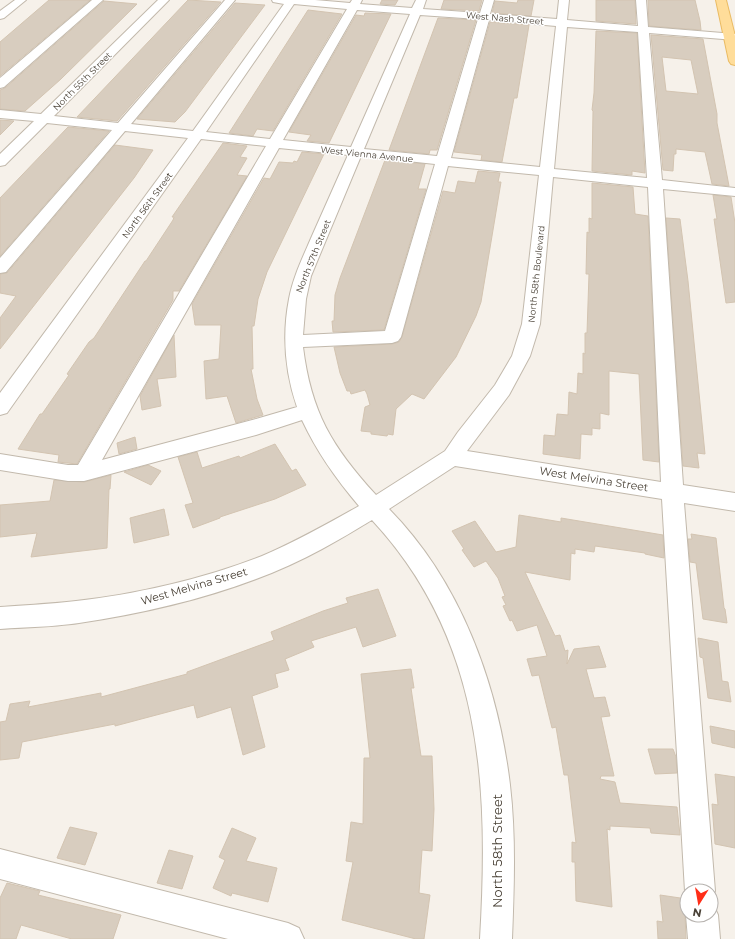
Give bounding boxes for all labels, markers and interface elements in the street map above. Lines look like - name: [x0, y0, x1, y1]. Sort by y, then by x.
- street label: West Nash Street: [466, 9, 545, 27]
- street label: North 55th Street: [50, 49, 114, 113]
- street label: West Vienna Avenue: [320, 144, 414, 164]
- street label: North 56th Street: [119, 170, 175, 240]
- street label: North 57th Street: [293, 217, 333, 294]
- street label: North 58th Boulevard: [525, 225, 547, 323]
- street label: West Melvina Street: [539, 463, 650, 495]
- street label: West Melvina Street: [139, 564, 249, 608]
- street label: North 58th Street: [489, 794, 505, 908]
- north arrow: [679, 883, 719, 923]
- text: N: [691, 905, 703, 921]

